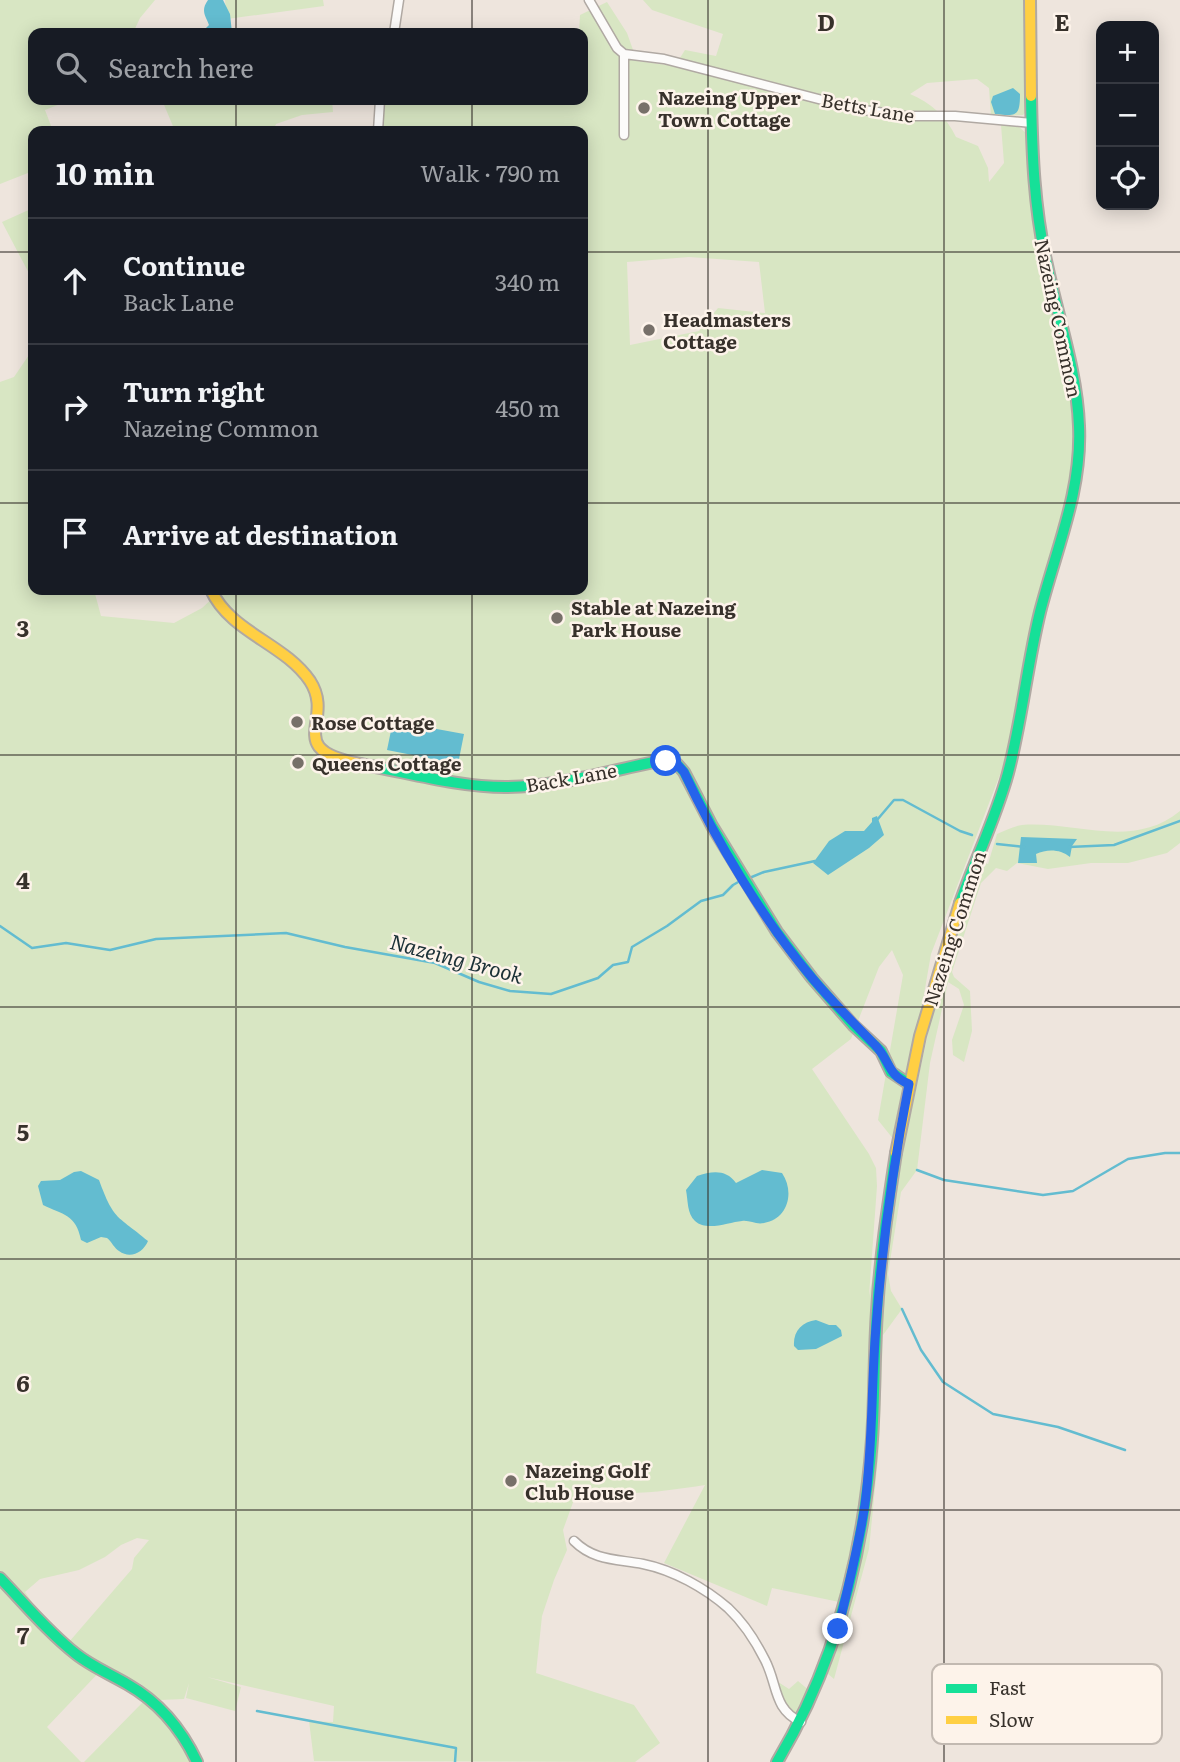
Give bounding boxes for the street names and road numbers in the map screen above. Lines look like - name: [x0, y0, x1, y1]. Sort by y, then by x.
- street label: Betts Lane: [819, 85, 917, 129]
- street label: Nazeing Common: [1028, 236, 1090, 400]
- street label: Back Lane: [523, 755, 619, 799]
- street label: Nazeing Common: [916, 847, 992, 1009]

